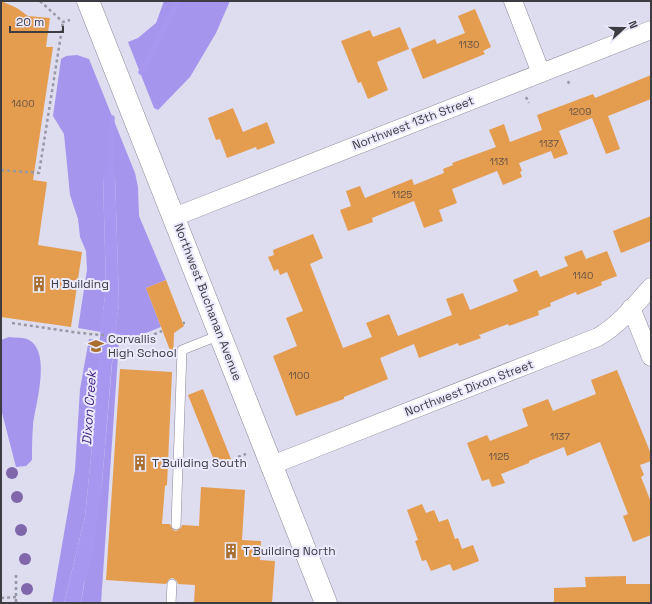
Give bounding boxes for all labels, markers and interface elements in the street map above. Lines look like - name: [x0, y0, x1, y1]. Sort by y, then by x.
- scale bar: [10, 8, 63, 34]
- north arrow: [604, 8, 644, 48]
- text: 20 m: [16, 14, 44, 30]
- text: N: [625, 18, 641, 30]
- house number: 1130: [459, 38, 479, 51]
- street label: Northwest 13th Street: [350, 92, 476, 154]
- house number: 1400: [11, 97, 35, 110]
- house number: 1209: [569, 105, 591, 118]
- house number: 1137: [539, 137, 559, 150]
- house number: 1131: [490, 155, 508, 168]
- house number: 1125: [392, 188, 412, 201]
- street label: Northwest Buchanan Avenue: [170, 221, 246, 383]
- house number: 1140: [572, 269, 594, 282]
- building icon: H Building: [30, 275, 48, 293]
- place label: H Building: [51, 276, 109, 292]
- place label: Corvallis High School: [108, 331, 177, 361]
- school or university icon: Corvallis High School: [87, 337, 105, 355]
- street label: Northwest Dixon Street: [403, 356, 535, 420]
- water label: Dixon Creek: [78, 369, 100, 445]
- house number: 1100: [288, 369, 310, 382]
- house number: 1137: [550, 430, 570, 443]
- house number: 1125: [489, 450, 509, 463]
- building icon: T Building South: [131, 454, 149, 472]
- place label: T Building South: [152, 455, 247, 471]
- building icon: T Building North: [222, 542, 240, 560]
- place label: T Building North: [243, 543, 336, 559]

